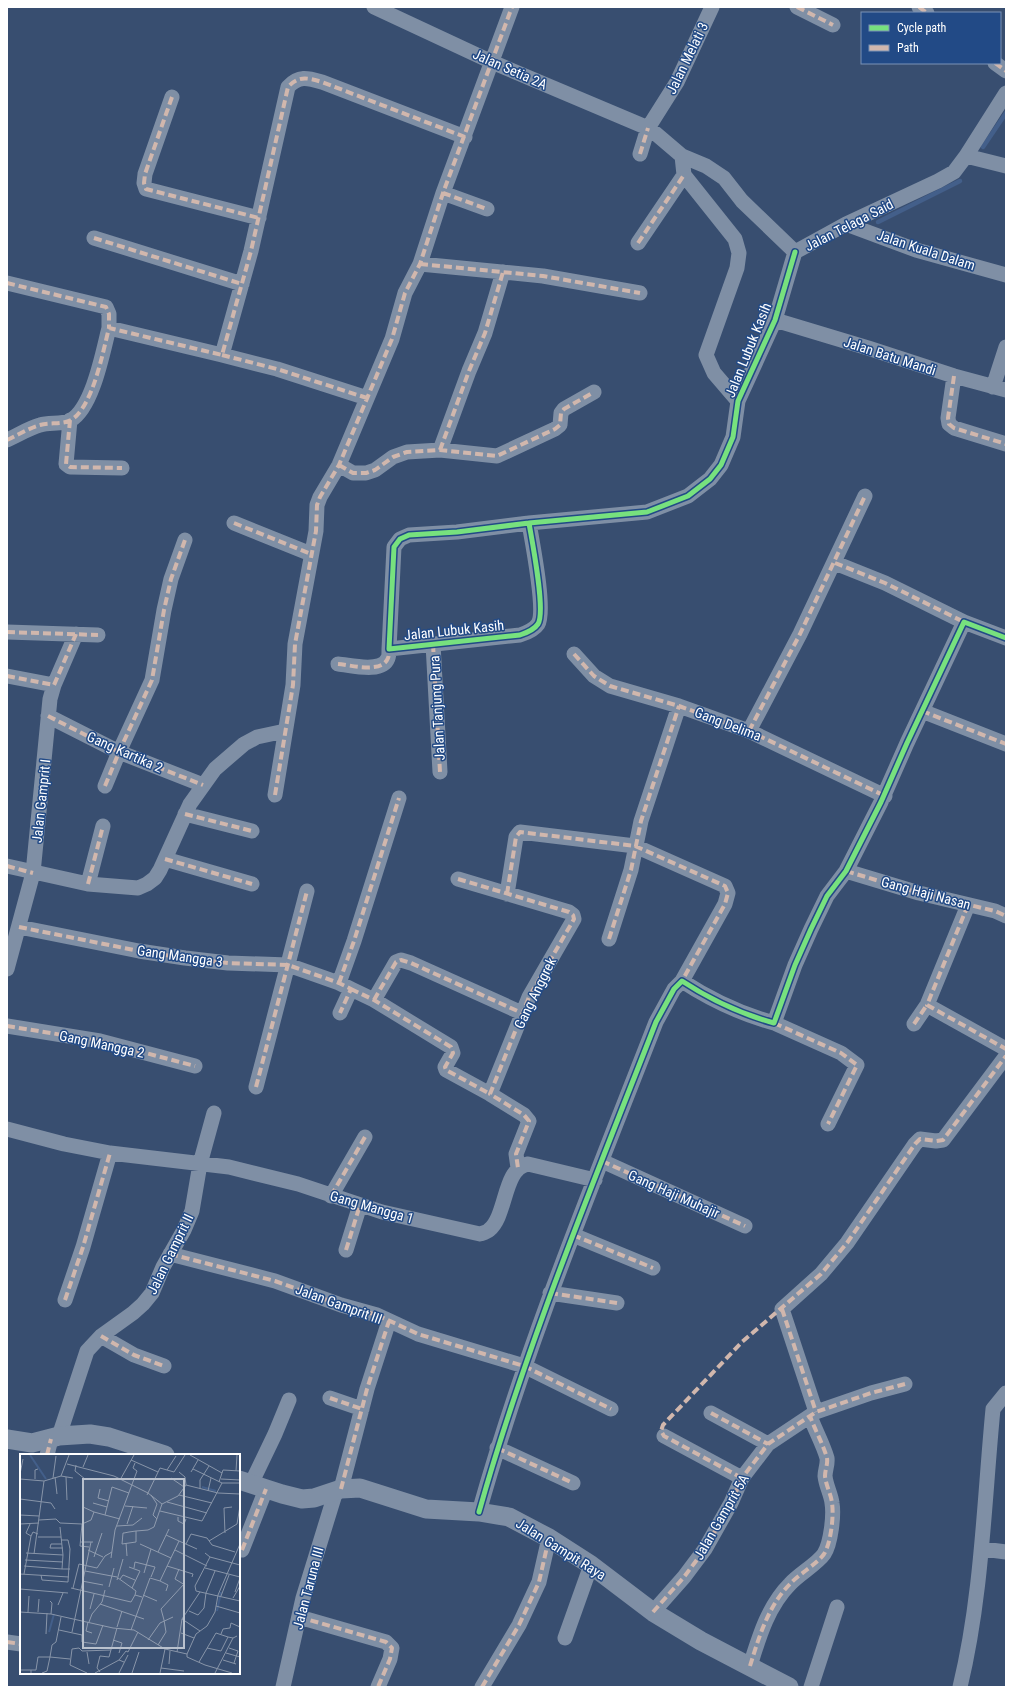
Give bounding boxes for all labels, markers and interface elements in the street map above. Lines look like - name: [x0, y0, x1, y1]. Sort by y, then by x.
- legend: [861, 12, 1001, 64]
- street label: Jalan Melati 3: [663, 19, 711, 97]
- text: Cycle path: [897, 21, 947, 35]
- text: Path: [897, 41, 919, 55]
- street label: Jalan Setia 2A: [470, 46, 550, 92]
- street label: Jalan Telaga Said: [802, 196, 896, 254]
- street label: Jalan Kuala Dalam: [875, 227, 977, 273]
- street label: Jalan Lubuk Kasih: [722, 300, 774, 400]
- street label: Jalan Batu Mandi: [842, 334, 938, 378]
- street label: Jalan Lubuk Kasih: [403, 617, 505, 643]
- street label: Jalan Tanjung Pura: [426, 655, 448, 761]
- street label: Gang Delima: [692, 704, 764, 744]
- street label: Gang Kartika 2: [85, 728, 165, 776]
- street label: Jalan Gamprit I: [29, 758, 53, 844]
- street label: Gang Haji Nasan: [879, 873, 973, 913]
- street label: Gang Mangga 3: [136, 942, 224, 970]
- street label: Gang Anggrek: [511, 954, 559, 1031]
- street label: Gang Mangga 2: [58, 1027, 146, 1061]
- street label: Gang Haji Muhajir: [626, 1167, 722, 1221]
- street label: Gang Mangga 1: [328, 1187, 416, 1227]
- street label: Jalan Gamprit II: [144, 1211, 196, 1297]
- street label: Jalan Gamprit III: [293, 1281, 385, 1327]
- inset map: [20, 1454, 240, 1674]
- street label: Jalan Gamprit 5A: [690, 1472, 752, 1562]
- street label: Jalan Gampit Raya: [513, 1515, 609, 1583]
- street label: Jalan Taruna III: [289, 1545, 327, 1631]

